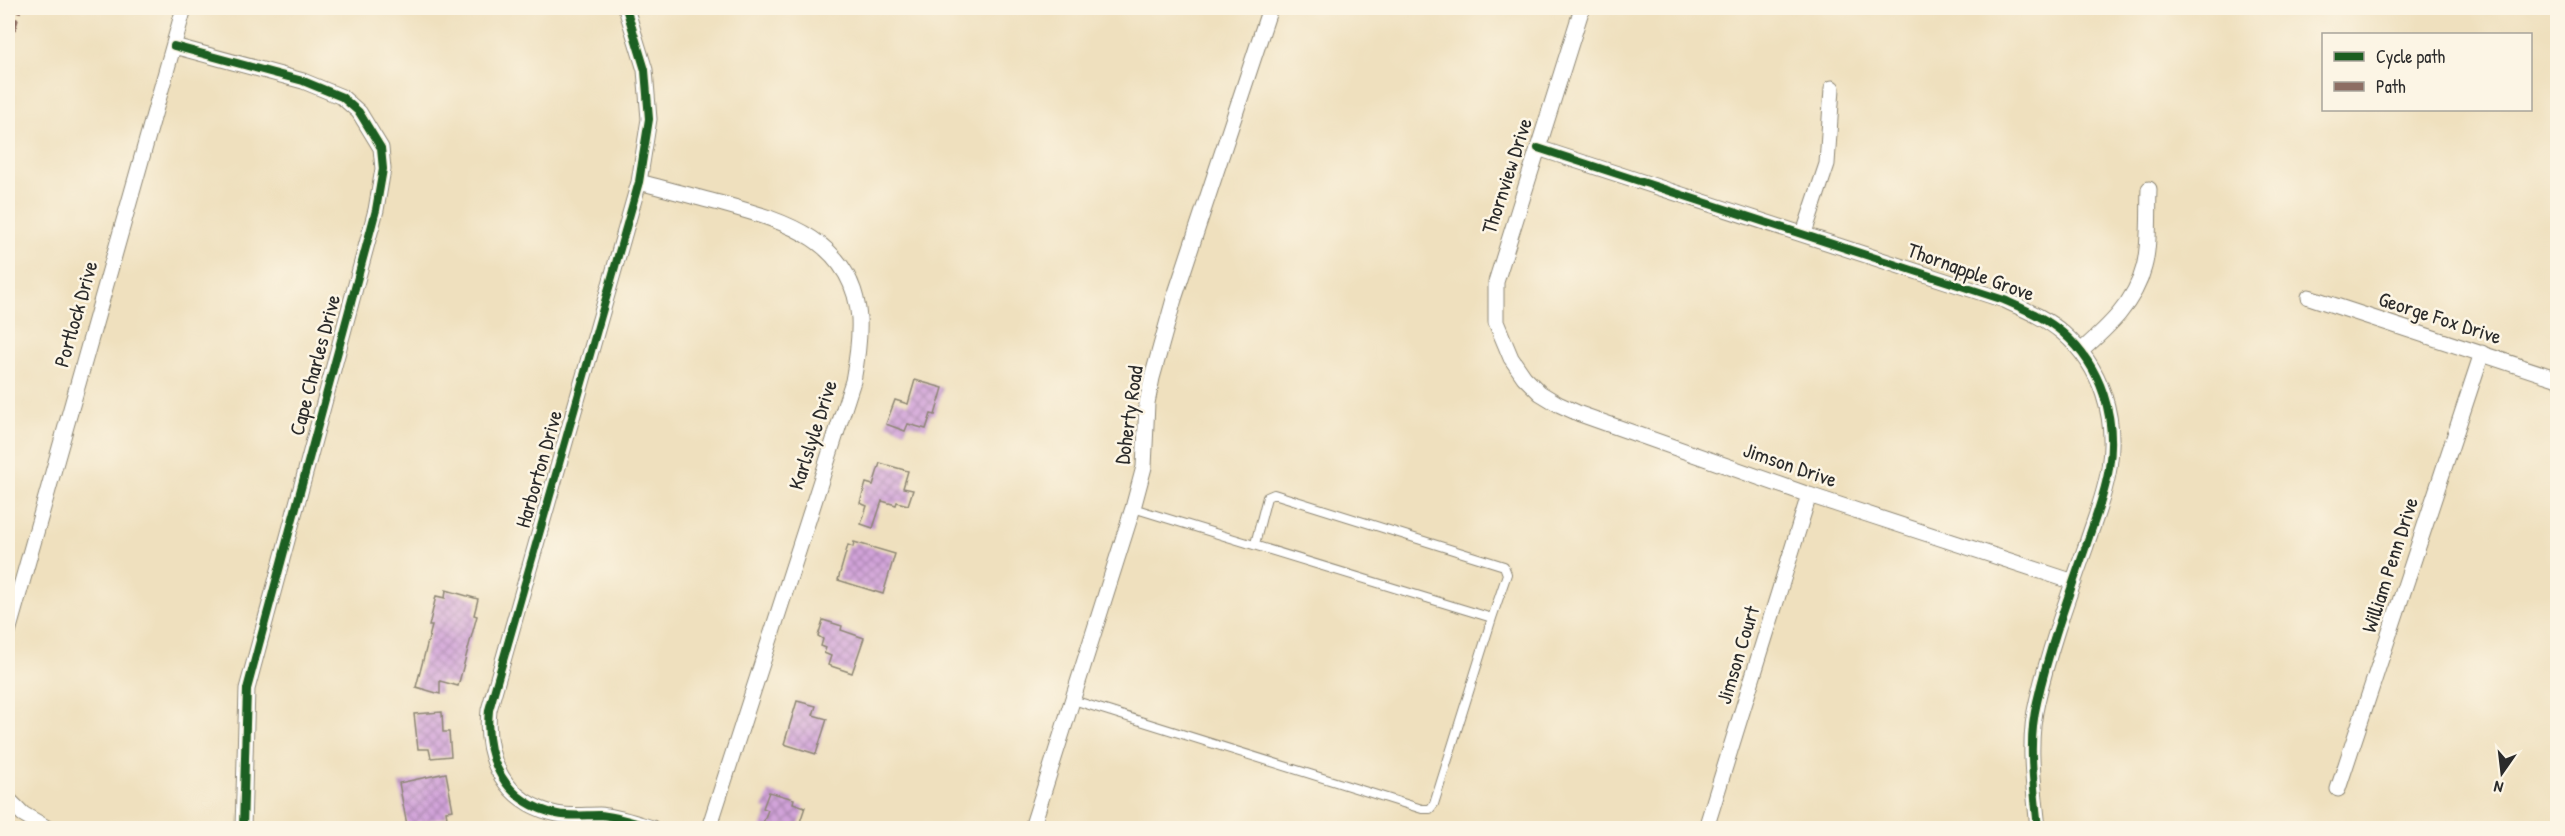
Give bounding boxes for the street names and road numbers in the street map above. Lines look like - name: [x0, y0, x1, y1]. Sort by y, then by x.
- street label: Thornview Drive: [1474, 114, 1539, 238]
- street label: Thornapple Grove: [1904, 235, 2039, 308]
- street label: Portlock Drive: [47, 257, 104, 370]
- street label: George Fox Drive: [2375, 284, 2505, 351]
- street label: Cape Charles Drive: [282, 291, 347, 439]
- street label: Doherty Road: [1107, 364, 1150, 466]
- street label: Karlslyle Drive: [781, 376, 844, 493]
- street label: Harborton Drive: [508, 407, 569, 531]
- street label: Jimson Drive: [1740, 435, 1841, 494]
- street label: William Penn Drive: [2354, 494, 2425, 636]
- street label: Jimson Court: [1709, 601, 1766, 708]

